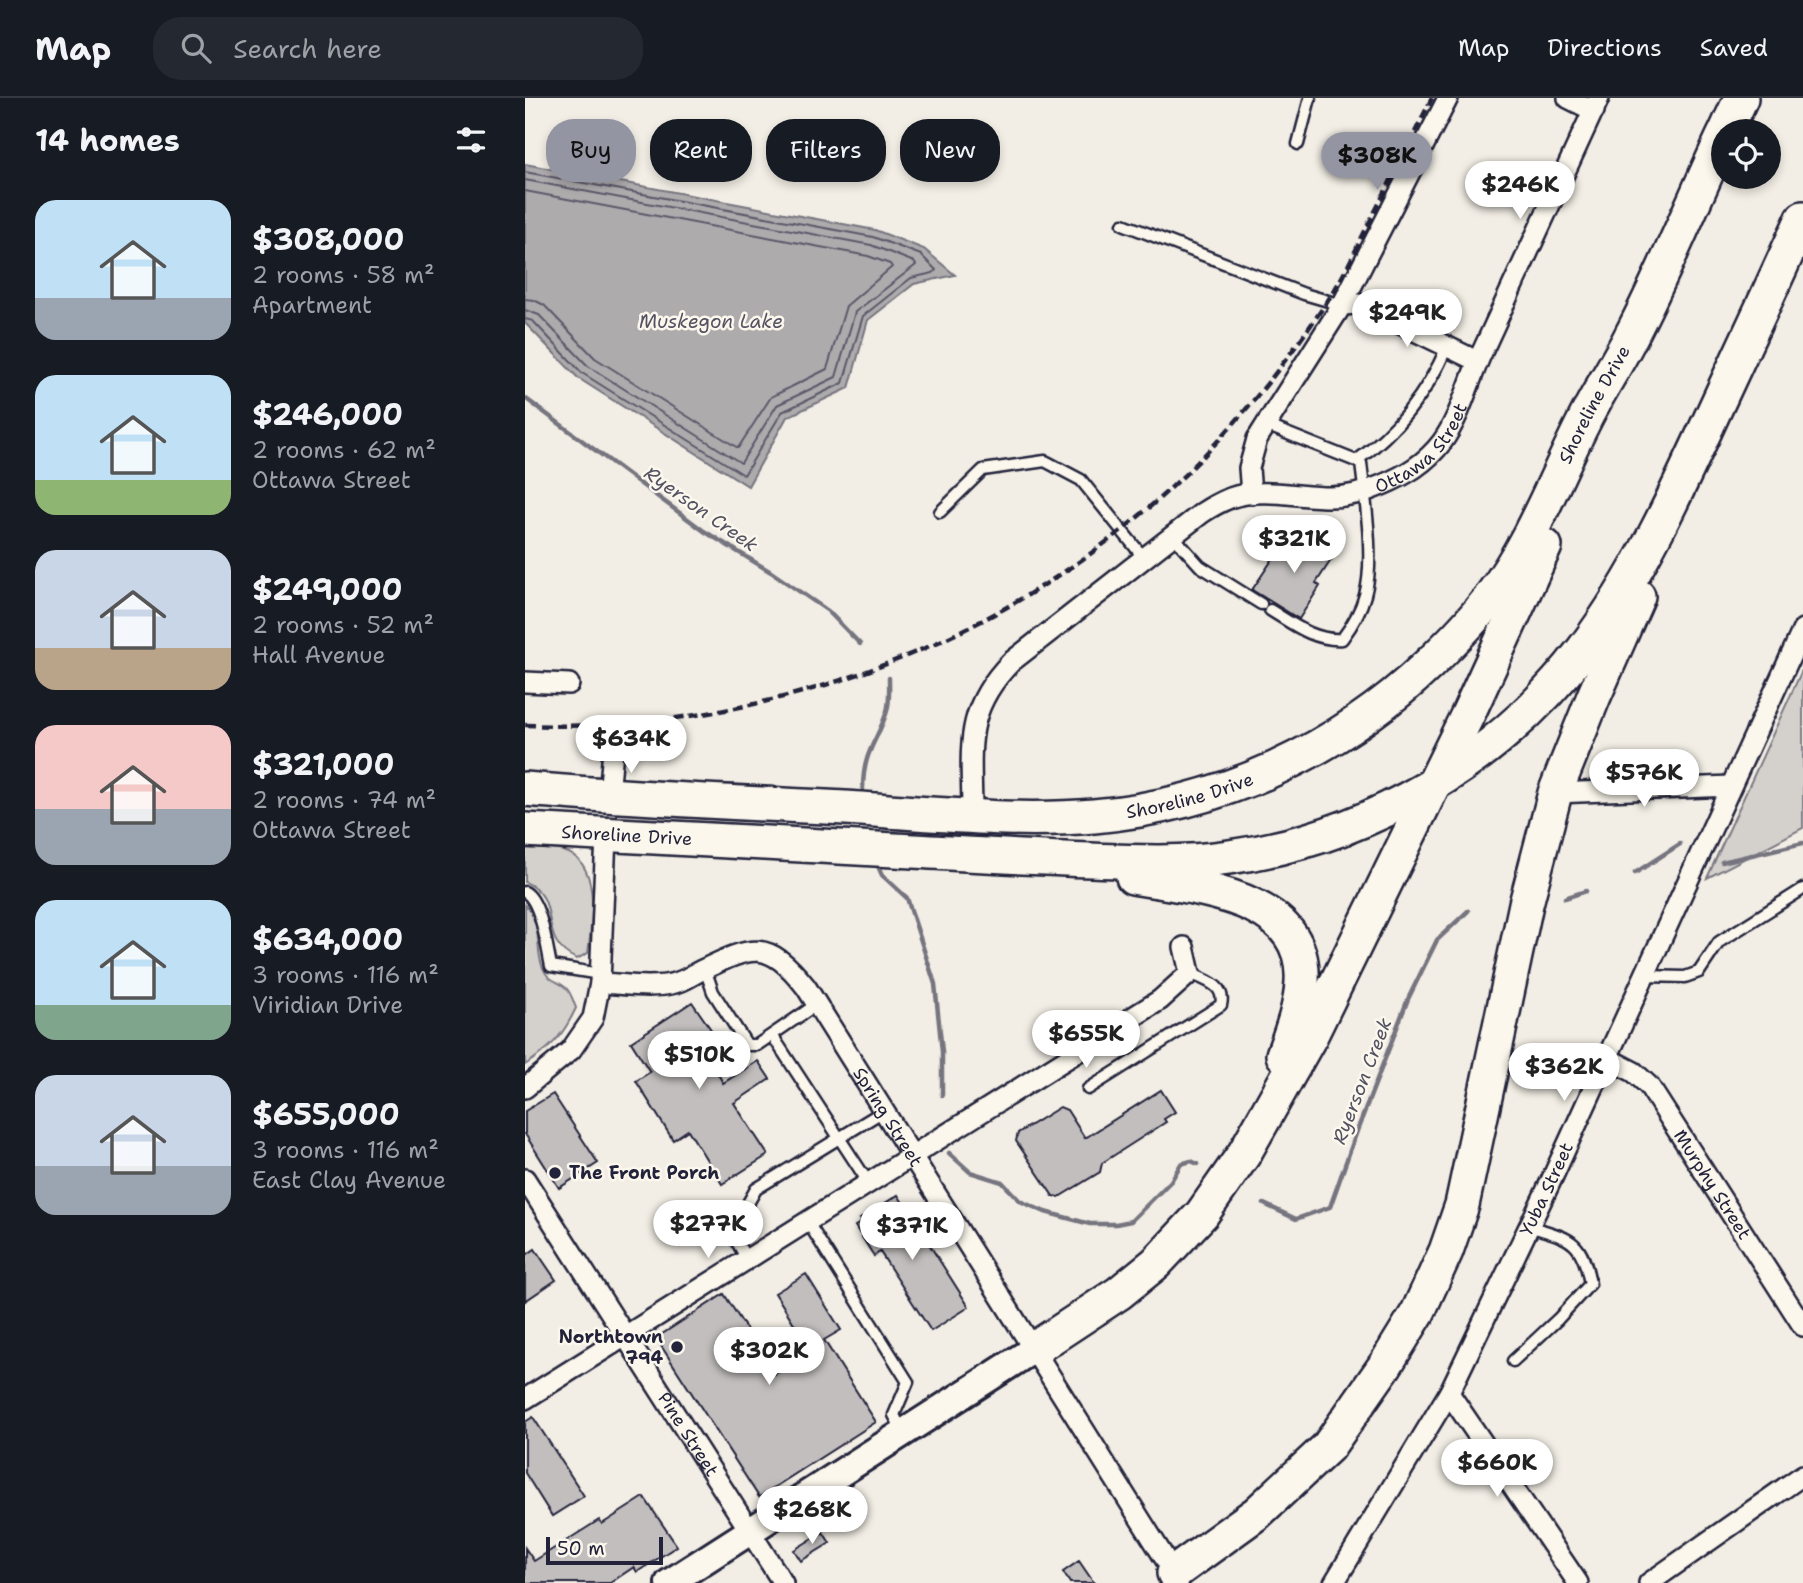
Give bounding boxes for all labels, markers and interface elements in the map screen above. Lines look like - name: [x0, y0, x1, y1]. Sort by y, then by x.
- search box: [153, 17, 643, 80]
- text: Map: [35, 26, 111, 71]
- icon: search: [177, 29, 215, 67]
- text: Search here: [233, 31, 382, 66]
- text: Map: [1458, 32, 1509, 64]
- text: Directions: [1547, 32, 1662, 64]
- text: Saved: [1700, 32, 1768, 64]
- chip: Buy: [546, 119, 636, 182]
- chip: Rent: [650, 119, 752, 182]
- chip: Filters: [766, 119, 886, 182]
- chip: New: [900, 119, 1000, 182]
- map controls: [1711, 119, 1781, 189]
- button: locate: [1711, 119, 1781, 189]
- text: 14 homes: [35, 120, 180, 161]
- icon: filters: [452, 121, 490, 159]
- pin: $308K: [1328, 132, 1426, 192]
- text: $308K: [1337, 140, 1417, 170]
- pin: $246K: [1471, 162, 1569, 221]
- text: $246K: [1481, 169, 1559, 199]
- text: $308,000: [252, 219, 404, 260]
- icon: home: [91, 228, 175, 312]
- text: 2 rooms · 58 m²: [252, 260, 435, 290]
- pin: $249K: [1358, 289, 1456, 349]
- text: Apartment: [252, 290, 372, 320]
- text: $249K: [1368, 297, 1446, 327]
- water label: Muskegon Lake: [639, 309, 783, 334]
- street label: Shoreline Drive: [1553, 341, 1636, 468]
- text: $246,000: [252, 394, 403, 435]
- street label: Ottawa Street: [1371, 399, 1473, 499]
- icon: home: [91, 403, 175, 487]
- text: 2 rooms · 62 m²: [252, 435, 436, 465]
- water label: Ryerson Creek: [639, 461, 763, 558]
- text: Ottawa Street: [252, 465, 411, 495]
- pin: $321K: [1245, 516, 1343, 575]
- text: $321K: [1258, 523, 1330, 553]
- text: $249,000: [252, 569, 403, 610]
- icon: home: [91, 578, 175, 662]
- text: 2 rooms · 52 m²: [252, 610, 434, 640]
- text: Hall Avenue: [252, 640, 386, 670]
- pin: $634K: [582, 716, 680, 775]
- text: $634K: [592, 723, 670, 753]
- text: $321,000: [252, 744, 395, 785]
- pin: $576K: [1595, 750, 1693, 809]
- icon: home: [91, 753, 175, 837]
- text: $576K: [1605, 757, 1683, 787]
- street label: Shoreline Drive: [1125, 767, 1257, 824]
- text: 2 rooms · 74 m²: [252, 785, 436, 815]
- text: Ottawa Street: [252, 815, 411, 845]
- street label: Shoreline Drive: [561, 820, 693, 851]
- text: $634,000: [252, 919, 403, 960]
- icon: home: [91, 928, 175, 1012]
- text: 3 rooms · 116 m²: [252, 960, 439, 990]
- text: Viridian Drive: [252, 990, 403, 1020]
- pin: $655K: [1037, 1010, 1135, 1070]
- water label: Ryerson Creek: [1326, 1014, 1398, 1148]
- text: $655K: [1048, 1018, 1124, 1048]
- pin: $510K: [650, 1032, 748, 1091]
- text: $510K: [664, 1039, 734, 1069]
- pin: $362K: [1515, 1044, 1613, 1103]
- text: $362K: [1525, 1051, 1603, 1081]
- street label: Spring Street: [847, 1063, 928, 1171]
- text: $655,000: [252, 1094, 400, 1135]
- icon: home: [91, 1103, 175, 1187]
- street label: Murphy Street: [1668, 1125, 1756, 1244]
- text: 3 rooms · 116 m²: [252, 1135, 439, 1165]
- street label: Yuba Street: [1514, 1139, 1579, 1240]
- place label: The Front Porch: [569, 1161, 719, 1185]
- text: East Clay Avenue: [252, 1165, 446, 1195]
- marker: The Front Porch: [547, 1165, 563, 1181]
- pin: $277K: [659, 1200, 757, 1260]
- pin: $371K: [863, 1202, 961, 1262]
- text: $277K: [669, 1208, 747, 1238]
- text: $371K: [876, 1210, 948, 1240]
- place label: Northtown 794: [559, 1325, 663, 1370]
- pin: $302K: [720, 1328, 818, 1387]
- text: $302K: [730, 1335, 808, 1365]
- marker: Northtown 794: [669, 1339, 685, 1355]
- street label: Pine Street: [652, 1388, 724, 1481]
- pin: $660K: [1448, 1440, 1546, 1499]
- text: $660K: [1457, 1447, 1537, 1477]
- pin: $268K: [763, 1486, 861, 1546]
- text: $268K: [773, 1494, 851, 1524]
- scale bar: [546, 1534, 663, 1566]
- text: 50 m: [557, 1536, 605, 1561]

